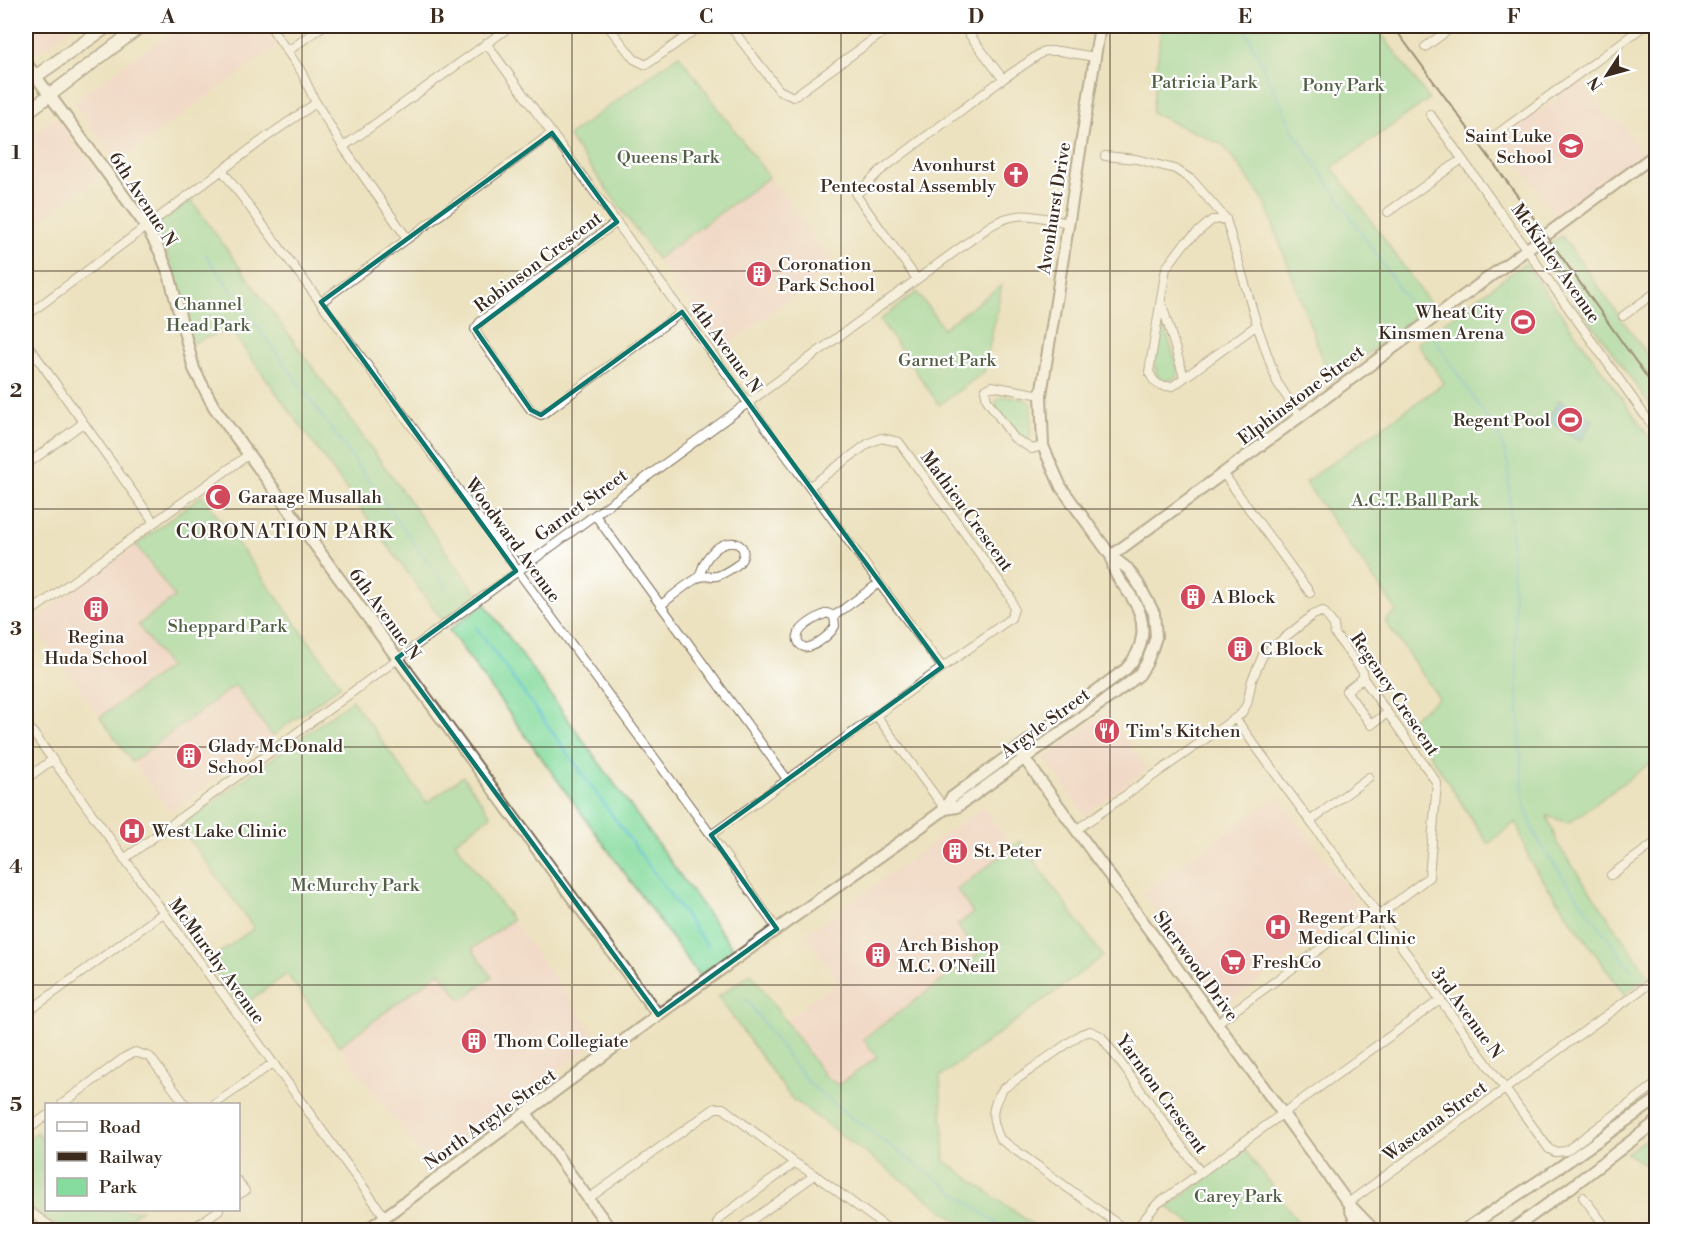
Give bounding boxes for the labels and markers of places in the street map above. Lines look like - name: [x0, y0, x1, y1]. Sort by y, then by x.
- place label: Saint Luke School: [1465, 125, 1553, 169]
- school or university icon: Saint Luke School: [1556, 131, 1586, 161]
- place label: Avonhurst Pentecostal Assembly: [820, 154, 997, 198]
- church icon: Avonhurst Pentecostal Assembly: [1001, 160, 1031, 190]
- place label: Coronation Park School: [778, 253, 875, 297]
- building icon: Coronation Park School: [744, 259, 774, 289]
- place label: Wheat City Kinsmen Arena: [1378, 301, 1505, 345]
- sports icon: Wheat City Kinsmen Arena: [1508, 307, 1538, 337]
- sports icon: Regent Pool: [1555, 405, 1585, 435]
- place label: Regent Pool: [1453, 409, 1551, 432]
- mosque icon: Garaage Musallah: [203, 482, 233, 512]
- place label: Garaage Musallah: [238, 486, 382, 509]
- building icon: A Block: [1178, 582, 1208, 612]
- place label: A Block: [1211, 586, 1276, 609]
- building icon: Regina Huda School: [81, 594, 111, 624]
- place label: Regina Huda School: [44, 626, 148, 670]
- building icon: C Block: [1225, 634, 1255, 664]
- place label: C Block: [1260, 638, 1324, 661]
- restaurant icon: Tim's Kitchen: [1092, 716, 1122, 746]
- place label: Tim's Kitchen: [1126, 720, 1241, 743]
- place label: Glady McDonald School: [208, 735, 344, 779]
- building icon: Glady McDonald School: [174, 741, 204, 771]
- hospital icon: West Lake Clinic: [117, 816, 147, 846]
- place label: West Lake Clinic: [151, 820, 287, 843]
- building icon: St. Peter: [940, 836, 970, 866]
- place label: St. Peter: [974, 840, 1042, 863]
- place label: Regent Park Medical Clinic: [1298, 906, 1416, 950]
- hospital icon: Regent Park Medical Clinic: [1263, 912, 1293, 942]
- place label: Arch Bishop M.C. O'Neill: [897, 934, 999, 978]
- building icon: Arch Bishop M.C. O'Neill: [863, 940, 893, 970]
- supermarket icon: FreshCo: [1218, 947, 1248, 977]
- place label: FreshCo: [1252, 951, 1321, 974]
- building icon: Thom Collegiate: [459, 1026, 489, 1056]
- place label: Thom Collegiate: [494, 1030, 629, 1053]

